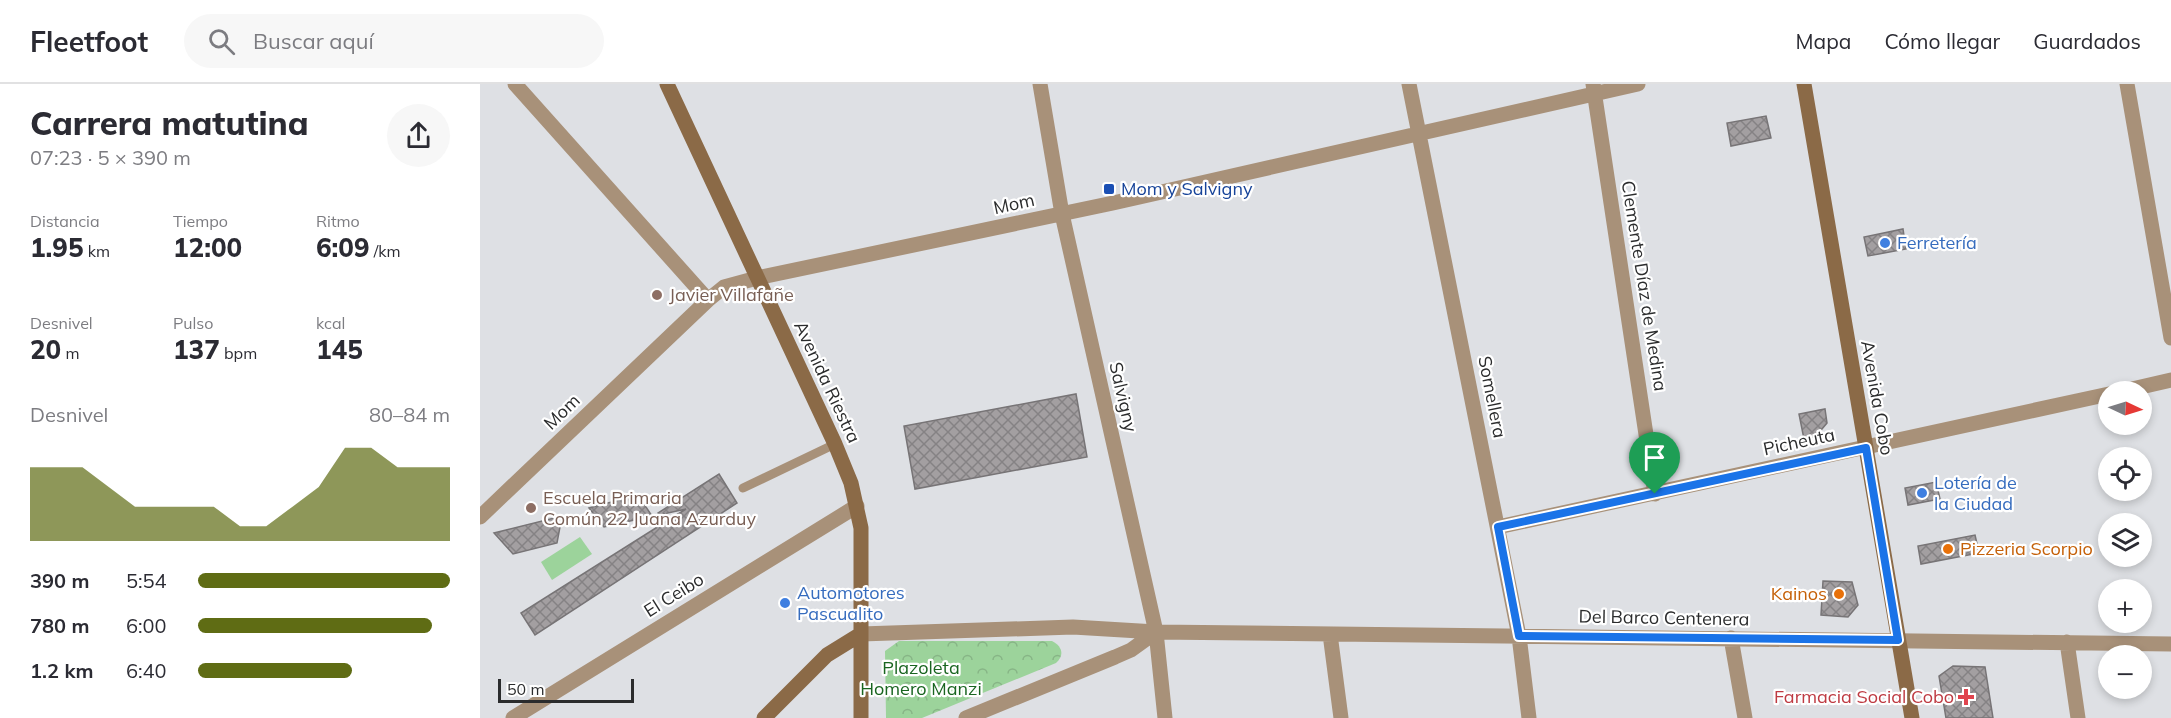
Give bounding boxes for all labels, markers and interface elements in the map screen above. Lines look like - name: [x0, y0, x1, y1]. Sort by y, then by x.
- search box: [184, 14, 604, 68]
- text: Fleetfoot: [30, 24, 148, 59]
- icon: search: [205, 25, 238, 58]
- text: Buscar aquí: [253, 27, 374, 55]
- text: Mapa: [1796, 28, 1851, 54]
- text: Cómo llegar: [1884, 28, 2000, 54]
- text: Guardados: [2033, 28, 2141, 54]
- text: Carrera matutina: [30, 102, 309, 143]
- button: share: [387, 104, 450, 167]
- text: 07:23 · 5 × 390 m: [30, 145, 191, 170]
- place label: Mom y Salvigny: [1121, 177, 1253, 200]
- street label: Clemente Díaz de Medina: [1616, 179, 1672, 393]
- marker: Mom y Salvigny: [1102, 182, 1116, 196]
- street label: Mom: [991, 188, 1037, 219]
- text: Distancia: [30, 211, 100, 231]
- text: Tiempo: [173, 211, 228, 231]
- text: Ritmo: [316, 211, 360, 231]
- text: 1.95: [30, 231, 84, 264]
- text: 12:00: [173, 231, 242, 264]
- text: 6:09: [316, 231, 370, 264]
- place label: Ferretería: [1897, 231, 1977, 254]
- marker: Ferretería: [1878, 236, 1892, 250]
- text: km: [84, 241, 110, 261]
- text: /km: [370, 241, 401, 261]
- place label: Javier Villafañe: [669, 283, 794, 306]
- marker: Javier Villafañe: [650, 288, 664, 302]
- text: Desnivel: [30, 313, 93, 333]
- text: Pulso: [173, 313, 213, 333]
- text: kcal: [316, 313, 345, 333]
- street label: Avenida Riestra: [789, 317, 866, 446]
- text: 20: [30, 333, 61, 366]
- text: 137: [173, 333, 220, 366]
- text: 145: [316, 333, 363, 366]
- street label: Avenida Cobo: [1856, 339, 1899, 457]
- text: m: [61, 343, 79, 363]
- text: bpm: [220, 343, 257, 363]
- street label: Somellera: [1473, 354, 1512, 440]
- street label: Salvigny: [1104, 360, 1143, 434]
- north arrow: [2098, 381, 2152, 435]
- map controls: [2098, 381, 2152, 699]
- street label: Mom: [539, 389, 585, 434]
- text: Desnivel: [30, 402, 108, 427]
- text: 80–84 m: [369, 402, 450, 427]
- street label: Picheuta: [1761, 423, 1837, 460]
- pin: [1629, 432, 1680, 494]
- icon: arrive: [1638, 441, 1671, 474]
- button: locate: [2098, 447, 2152, 501]
- place label: Lotería de la Ciudad: [1934, 471, 2017, 515]
- place label: Escuela Primaria Común 22 Juana Azurduy: [543, 486, 756, 530]
- marker: Lotería de la Ciudad: [1915, 486, 1929, 500]
- marker: Escuela Primaria Común 22 Juana Azurduy: [524, 501, 538, 515]
- button: layers: [2098, 513, 2152, 567]
- place label: Pizzeria Scorpio: [1960, 537, 2093, 560]
- marker: Pizzeria Scorpio: [1941, 542, 1955, 556]
- street label: El Ceibo: [639, 567, 708, 622]
- text: 390 m: [30, 568, 89, 593]
- text: 5:54: [126, 568, 167, 593]
- button: +: [2098, 579, 2152, 633]
- place label: Automotores Pascualito: [797, 581, 905, 625]
- place label: Kainos: [1771, 582, 1827, 605]
- marker: Kainos: [1832, 587, 1846, 601]
- marker: Automotores Pascualito: [778, 596, 792, 610]
- street label: Del Barco Centenera: [1578, 605, 1750, 630]
- text: 780 m: [30, 613, 89, 638]
- text: 6:00: [126, 613, 167, 638]
- button: −: [2098, 645, 2152, 699]
- park label: Plazoleta Homero Manzi: [860, 656, 982, 700]
- text: 1.2 km: [30, 658, 93, 683]
- text: 6:40: [126, 658, 167, 683]
- scale bar: [498, 676, 634, 704]
- text: 50 m: [507, 679, 544, 699]
- place label: Farmacia Social Cobo: [1774, 685, 1954, 708]
- marker: Farmacia Social Cobo: [1959, 690, 1973, 704]

